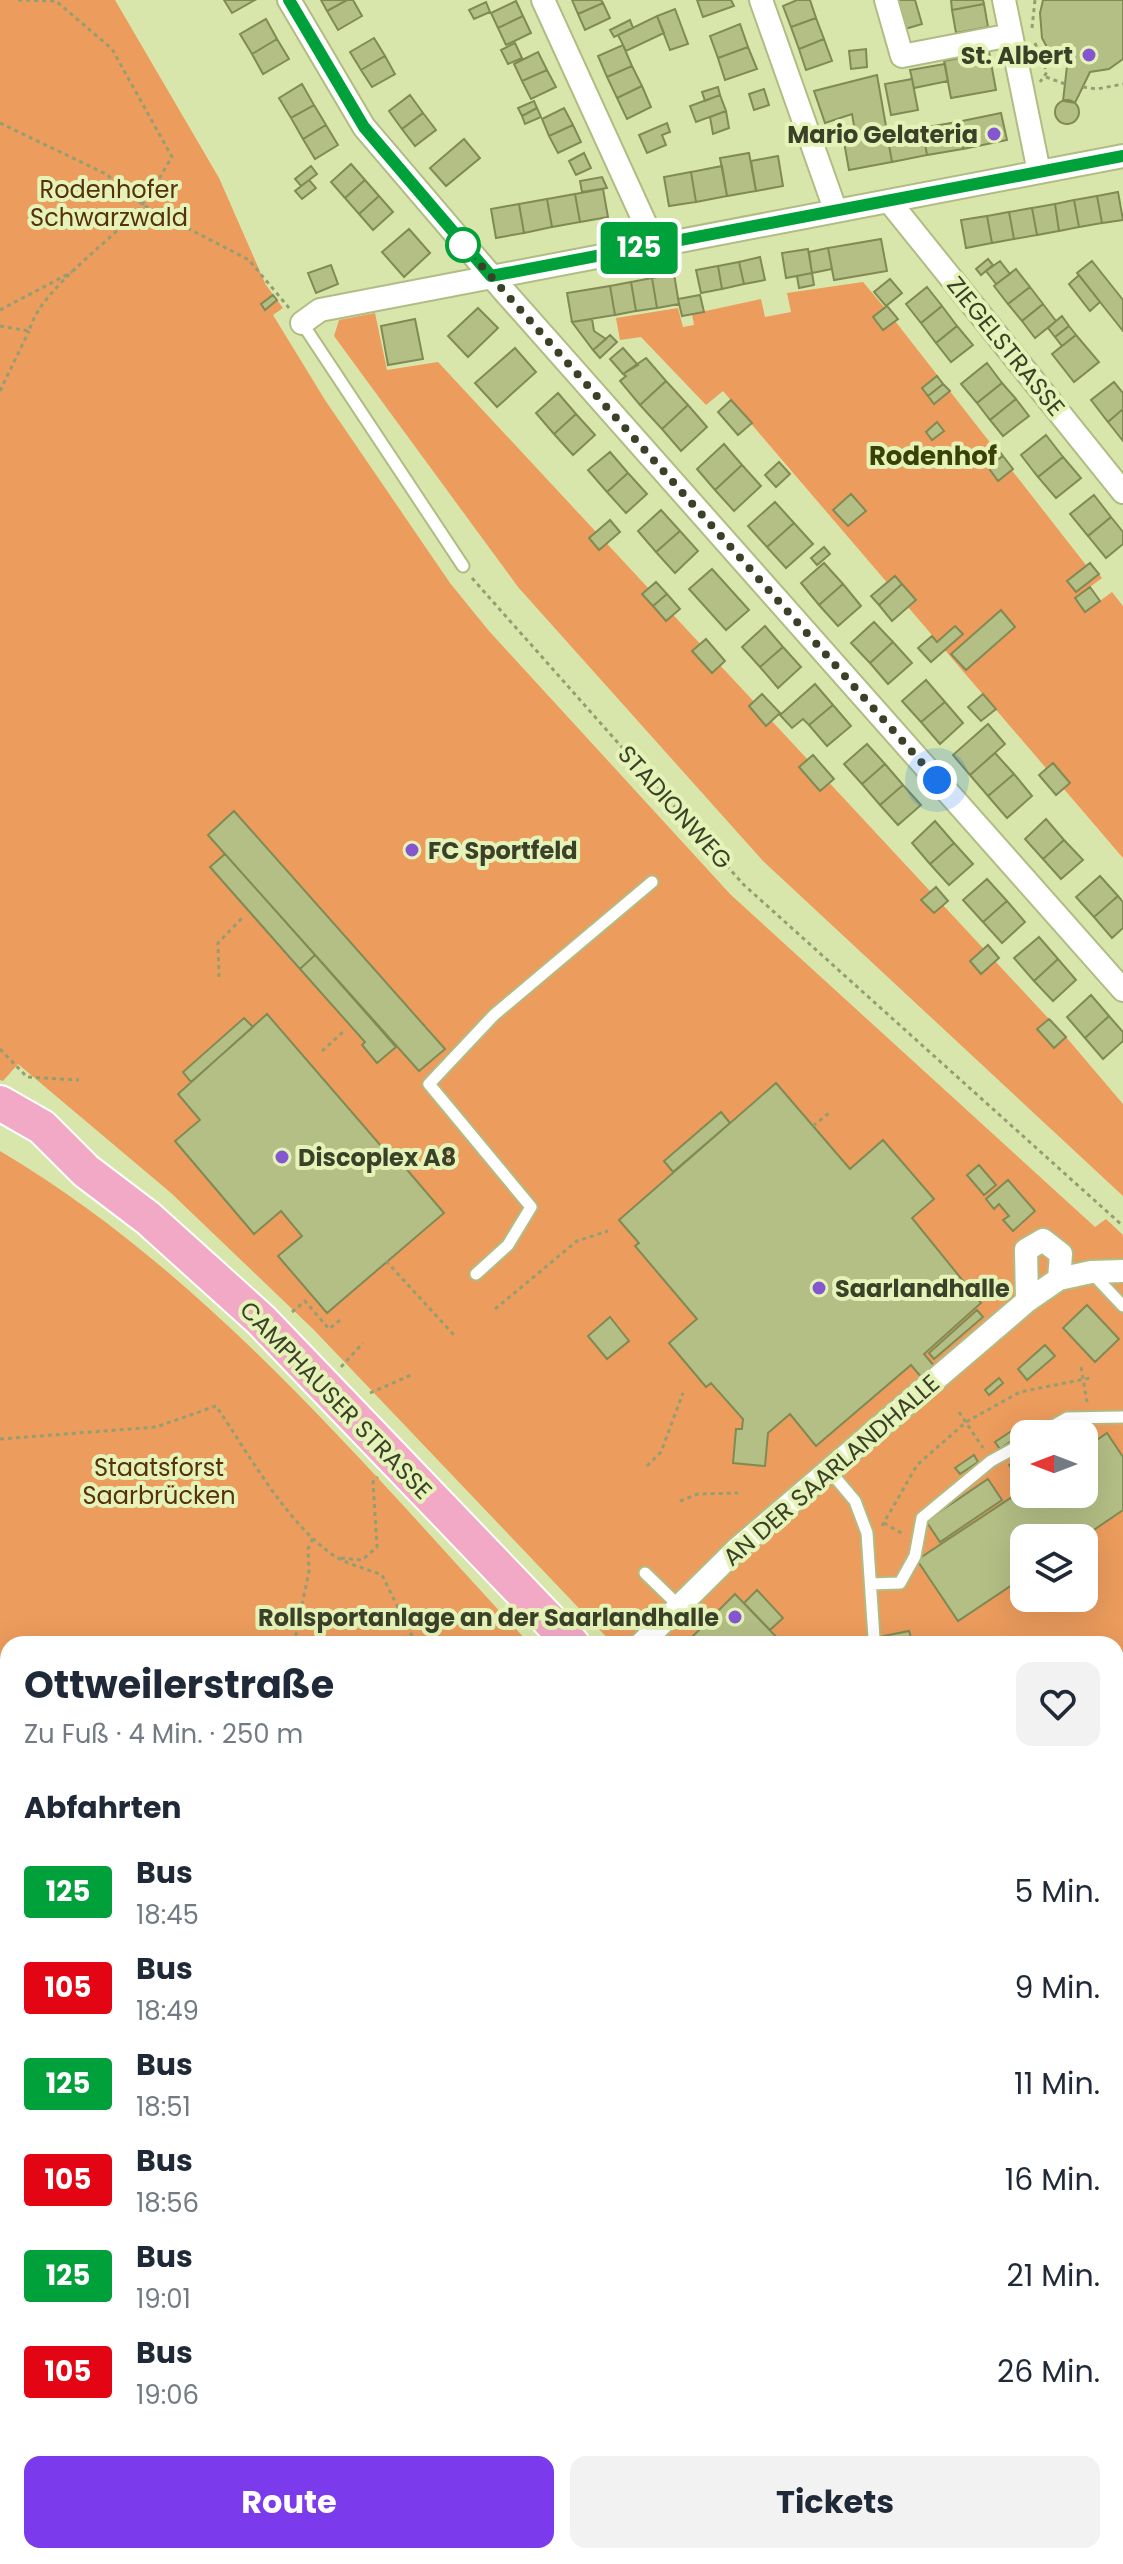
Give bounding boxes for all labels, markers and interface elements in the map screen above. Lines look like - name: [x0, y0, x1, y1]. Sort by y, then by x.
- place label: St. Albert: [961, 39, 1073, 72]
- marker: St. Albert: [1080, 46, 1098, 64]
- place label: Mario Gelateria: [787, 118, 978, 151]
- marker: Mario Gelateria: [985, 125, 1003, 143]
- park label: Rodenhofer Schwarzwald: [30, 173, 188, 234]
- line badge: 125: [593, 222, 685, 274]
- unlabelled marker: [446, 228, 480, 262]
- text: 125: [617, 228, 661, 267]
- street label: ZIEGELSTRASSE: [939, 269, 1073, 423]
- district label: Rodenhof: [869, 438, 997, 474]
- street label: STADIONWEG: [610, 738, 740, 876]
- your location: [917, 760, 957, 800]
- place label: FC Sportfeld: [428, 834, 578, 867]
- marker: FC Sportfeld: [403, 841, 421, 859]
- place label: Discoplex A8: [298, 1141, 456, 1174]
- marker: Discoplex A8: [273, 1148, 291, 1166]
- place label: Saarlandhalle: [835, 1272, 1010, 1305]
- marker: Saarlandhalle: [810, 1279, 828, 1297]
- street label: CAMPHAUSER STRASSE: [232, 1294, 440, 1506]
- street label: AN DER SAARLANDHALLE: [716, 1367, 946, 1573]
- north arrow: [1010, 1420, 1098, 1508]
- map controls: [1010, 1420, 1098, 1612]
- park label: Staatsforst Saarbrücken: [82, 1451, 236, 1512]
- button: layers: [1010, 1524, 1098, 1612]
- place label: Rollsportanlage an der Saarlandhalle: [258, 1601, 719, 1634]
- marker: Rollsportanlage an der Saarlandhalle: [726, 1608, 744, 1626]
- text: Ottweilerstraße: [24, 1658, 334, 1711]
- button: heart: [1016, 1662, 1100, 1746]
- text: Zu Fuß · 4 Min. · 250 m: [24, 1716, 303, 1752]
- text: Abfahrten: [24, 1786, 182, 1829]
- text: Bus: [136, 1851, 193, 1894]
- text: 5 Min.: [1014, 1870, 1100, 1913]
- text: 125: [46, 1872, 90, 1911]
- text: 18:45: [136, 1897, 199, 1933]
- text: Bus: [136, 1947, 193, 1990]
- text: 9 Min.: [1014, 1966, 1100, 2009]
- text: 105: [45, 1968, 91, 2007]
- text: 18:49: [136, 1993, 199, 2029]
- text: Bus: [136, 2043, 193, 2086]
- text: 11 Min.: [1014, 2062, 1100, 2105]
- text: 125: [46, 2064, 90, 2103]
- text: 18:51: [136, 2089, 191, 2125]
- text: Bus: [136, 2139, 193, 2182]
- text: 16 Min.: [1005, 2158, 1100, 2201]
- text: 105: [45, 2160, 91, 2199]
- text: 18:56: [136, 2185, 199, 2221]
- text: Bus: [136, 2235, 193, 2278]
- text: 21 Min.: [1006, 2254, 1100, 2297]
- text: 125: [46, 2256, 90, 2295]
- text: 19:01: [136, 2281, 191, 2317]
- text: Bus: [136, 2331, 193, 2374]
- text: 26 Min.: [997, 2350, 1100, 2393]
- text: 105: [45, 2352, 91, 2391]
- text: 19:06: [136, 2377, 199, 2413]
- button: Route: [24, 2456, 554, 2548]
- button: Tickets: [570, 2456, 1100, 2548]

